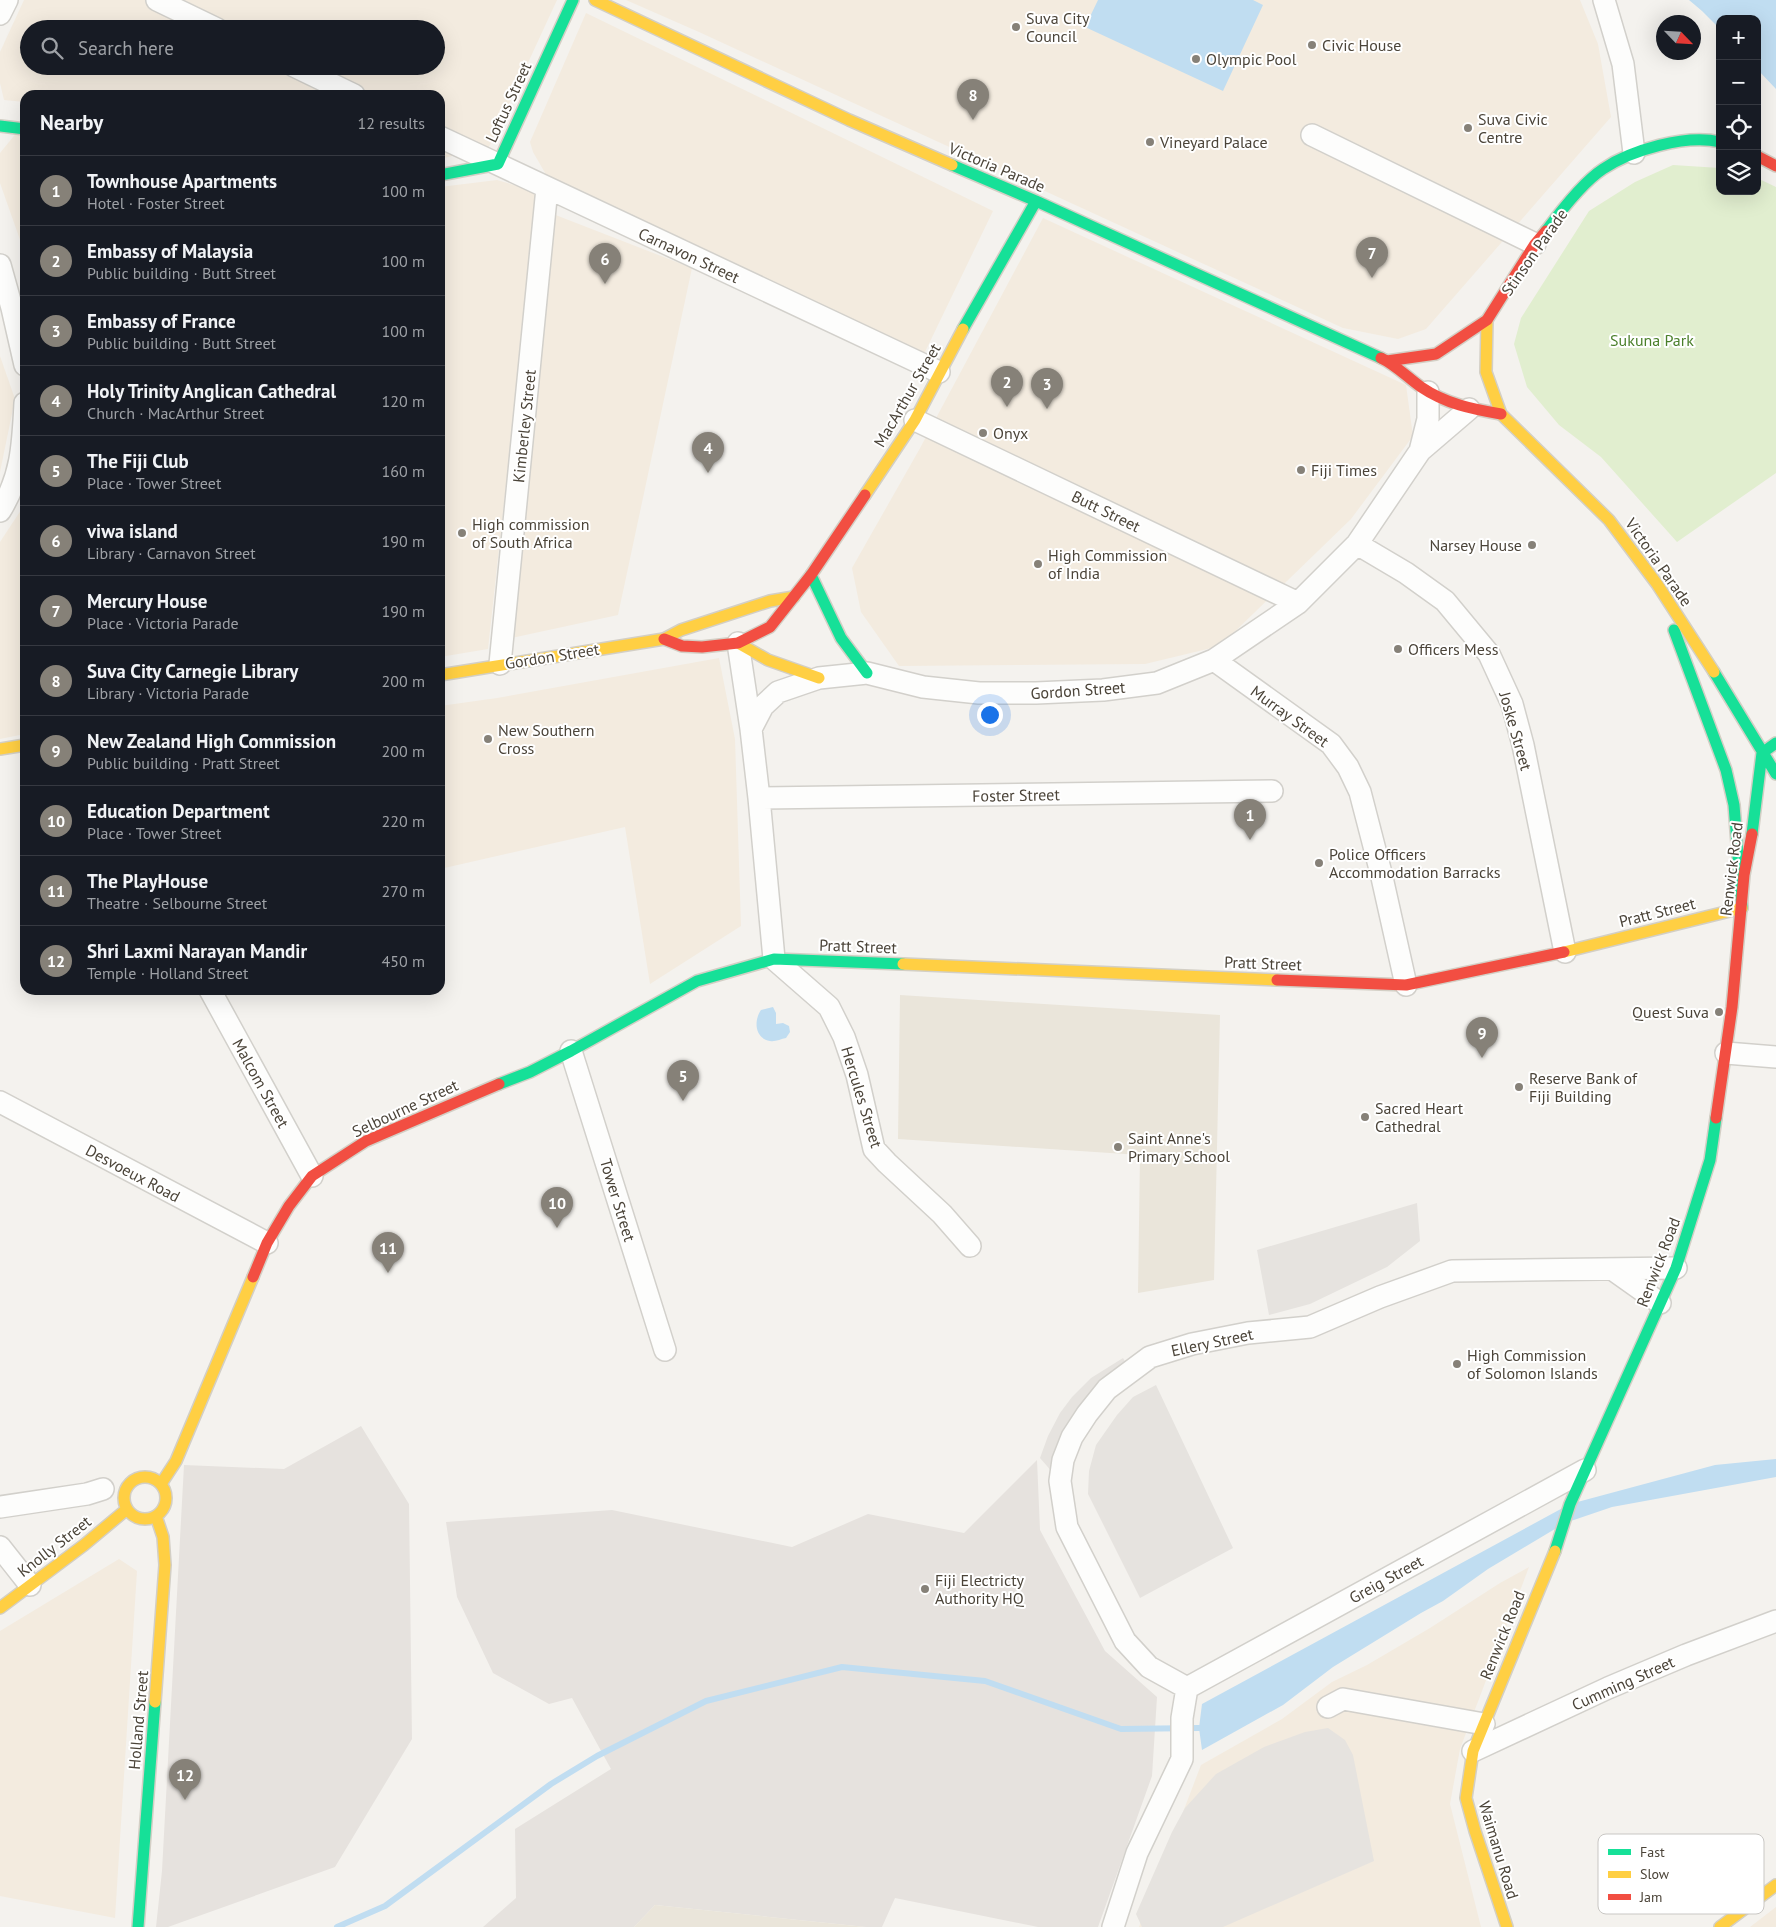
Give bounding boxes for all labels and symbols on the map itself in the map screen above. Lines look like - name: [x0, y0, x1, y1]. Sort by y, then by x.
- place label: Suva City Council: [1026, 8, 1090, 46]
- north arrow: [1656, 15, 1701, 60]
- marker: Suva City Council: [1010, 21, 1022, 33]
- place label: Civic House: [1322, 35, 1401, 55]
- marker: Civic House: [1306, 39, 1318, 51]
- place label: Olympic Pool: [1206, 49, 1297, 69]
- marker: Olympic Pool: [1190, 53, 1202, 65]
- street label: Loftus Street: [481, 58, 536, 145]
- pin: 8: [957, 79, 989, 120]
- place label: Suva Civic Centre: [1478, 109, 1548, 147]
- marker: Suva Civic Centre: [1462, 122, 1474, 134]
- place label: Vineyard Palace: [1159, 132, 1268, 152]
- marker: Vineyard Palace: [1144, 136, 1156, 148]
- street label: Victoria Parade: [945, 137, 1048, 196]
- street label: Stinson Parade: [1497, 205, 1571, 299]
- street label: Carnavon Street: [635, 223, 743, 287]
- pin: 7: [1356, 237, 1388, 278]
- pin: 6: [589, 243, 621, 284]
- park label: Sukuna Park: [1610, 330, 1694, 350]
- street label: MacArthur Street: [869, 339, 945, 450]
- pin: 2: [991, 366, 1023, 407]
- street label: Kimberley Street: [508, 368, 540, 484]
- pin: 3: [1031, 368, 1063, 409]
- place label: Onyx: [993, 423, 1028, 443]
- marker: Onyx: [977, 427, 989, 439]
- pin: 4: [692, 432, 724, 473]
- place label: Fiji Times: [1311, 460, 1377, 480]
- marker: Fiji Times: [1295, 464, 1307, 476]
- street label: Butt Street: [1068, 486, 1144, 536]
- street label: Victoria Parade: [1621, 513, 1697, 610]
- place label: High commission of South Africa: [472, 514, 589, 552]
- marker: High commission of South Africa: [456, 527, 468, 539]
- place label: Narsey House: [1429, 535, 1522, 555]
- marker: Narsey House: [1526, 539, 1538, 551]
- place label: High Commission of India: [1048, 545, 1167, 583]
- marker: High Commission of India: [1032, 558, 1044, 570]
- street label: Gordon Street: [504, 639, 601, 673]
- place label: Officers Mess: [1408, 639, 1499, 659]
- marker: Officers Mess: [1392, 643, 1404, 655]
- street label: Gordon Street: [1030, 677, 1127, 703]
- street label: Murray Street: [1247, 681, 1334, 751]
- street label: Joske Street: [1495, 688, 1537, 773]
- your location: [977, 702, 1003, 728]
- place label: New Southern Cross: [498, 720, 595, 758]
- marker: New Southern Cross: [482, 733, 494, 745]
- street label: Foster Street: [972, 784, 1061, 806]
- pin: 1: [1234, 799, 1266, 840]
- street label: Renwick Road: [1715, 821, 1747, 917]
- place label: Police Officers Accommodation Barracks: [1329, 844, 1501, 882]
- marker: Police Officers Accommodation Barracks: [1313, 857, 1325, 869]
- street label: Pratt Street: [1617, 893, 1698, 931]
- street label: Pratt Street: [819, 935, 898, 957]
- street label: Pratt Street: [1224, 952, 1303, 974]
- place label: Quest Suva: [1632, 1002, 1709, 1022]
- marker: Quest Suva: [1713, 1006, 1725, 1018]
- pin: 9: [1466, 1017, 1498, 1058]
- street label: Malcom Street: [228, 1035, 294, 1132]
- street label: Hercules Street: [837, 1044, 887, 1151]
- pin: 5: [667, 1060, 699, 1101]
- place label: Reserve Bank of Fiji Building: [1529, 1068, 1638, 1106]
- street label: Selbourne Street: [349, 1074, 462, 1141]
- marker: Reserve Bank of Fiji Building: [1513, 1081, 1525, 1093]
- place label: Sacred Heart Cathedral: [1375, 1098, 1464, 1136]
- marker: Sacred Heart Cathedral: [1359, 1111, 1371, 1123]
- place label: Saint Anne's Primary School: [1128, 1128, 1230, 1166]
- street label: Desvoeux Road: [82, 1140, 184, 1206]
- marker: Saint Anne's Primary School: [1112, 1141, 1124, 1153]
- street label: Tower Street: [596, 1156, 640, 1244]
- pin: 10: [541, 1187, 573, 1228]
- street label: Renwick Road: [1632, 1214, 1684, 1310]
- pin: 11: [372, 1232, 404, 1273]
- street label: Ellery Street: [1169, 1323, 1255, 1360]
- place label: High Commission of Solomon Islands: [1467, 1345, 1598, 1383]
- marker: High Commission of Solomon Islands: [1451, 1358, 1463, 1370]
- street label: Knolly Street: [13, 1511, 95, 1581]
- street label: Greig Street: [1346, 1550, 1427, 1607]
- place label: Fiji Electricty Authority HQ: [935, 1570, 1025, 1608]
- marker: Fiji Electricty Authority HQ: [919, 1583, 931, 1595]
- street label: Renwick Road: [1475, 1588, 1529, 1682]
- street label: Cumming Street: [1569, 1651, 1678, 1715]
- street label: Holland Street: [124, 1669, 152, 1770]
- pin: 12: [169, 1759, 201, 1800]
- street label: Waimanu Road: [1475, 1799, 1523, 1901]
- legend: [1598, 1834, 1764, 1914]
- text: Fast: [1640, 1843, 1665, 1861]
- text: Slow: [1640, 1865, 1670, 1883]
- text: Jam: [1639, 1888, 1662, 1906]

